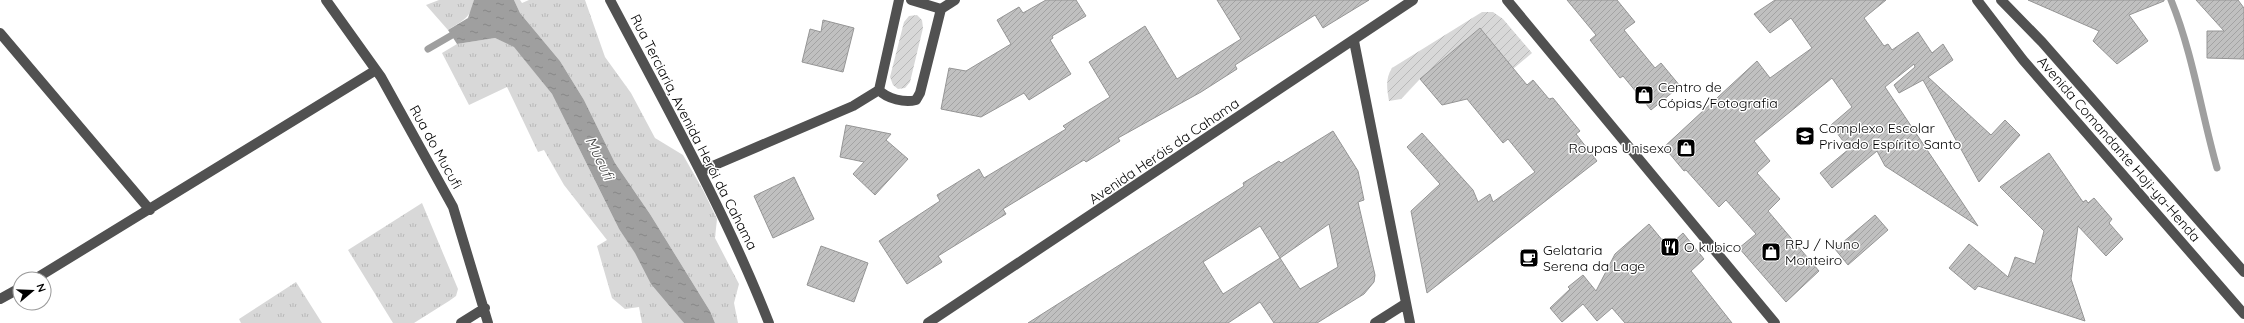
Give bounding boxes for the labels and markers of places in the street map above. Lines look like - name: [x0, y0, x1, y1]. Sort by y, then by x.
- place label: Centro de Cópias/Fotografia: [1658, 78, 1778, 112]
- shop icon: Centro de Cópias/Fotografia: [1633, 84, 1655, 106]
- place label: Complexo Escolar Privado Espírito Santo: [1819, 119, 1961, 153]
- school or university icon: Complexo Escolar Privado Espírito Santo: [1794, 125, 1816, 147]
- shop icon: Roupas Unisexo: [1675, 137, 1697, 159]
- place label: Roupas Unisexo: [1568, 139, 1672, 157]
- place label: RPJ / Nuno Monteiro: [1785, 235, 1859, 269]
- restaurant icon: O kubico: [1659, 236, 1681, 258]
- place label: O kubico: [1684, 238, 1741, 256]
- place label: Gelataria Serena da Lage: [1543, 241, 1645, 275]
- shop icon: RPJ / Nuno Monteiro: [1760, 241, 1782, 263]
- cafe icon: Gelataria Serena da Lage: [1518, 247, 1540, 269]

